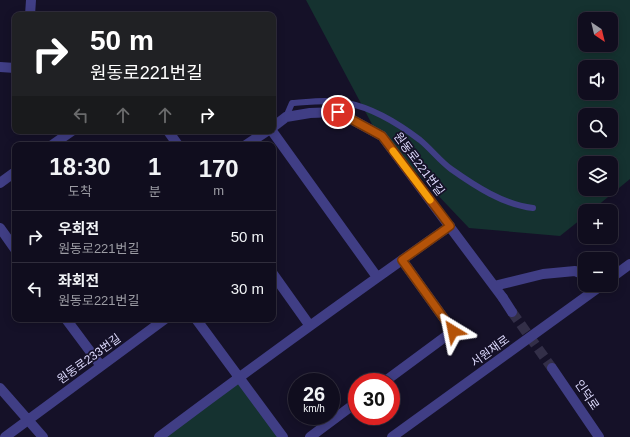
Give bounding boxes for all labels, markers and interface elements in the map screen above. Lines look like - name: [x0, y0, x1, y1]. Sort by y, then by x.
- north arrow: [578, 12, 618, 52]
- map controls: [578, 12, 618, 292]
- text: 50 m: [90, 25, 154, 56]
- icon: right: [24, 28, 76, 80]
- button: sound: [578, 60, 618, 100]
- text: 원동로221번길: [90, 63, 203, 83]
- pin: [321, 95, 355, 129]
- icon: arrive: [327, 101, 349, 123]
- icon: left: [70, 104, 92, 126]
- icon: ahead: [112, 104, 134, 126]
- icon: ahead: [154, 104, 176, 126]
- icon: right: [196, 104, 218, 126]
- button: search: [578, 108, 618, 148]
- street label: 원동로221번길: [391, 130, 447, 198]
- text: 18:30: [49, 153, 111, 180]
- text: 1: [148, 153, 161, 180]
- text: 170: [199, 155, 239, 182]
- button: layers: [578, 156, 618, 196]
- text: m: [213, 183, 224, 198]
- text: 도착: [68, 184, 92, 199]
- text: 분: [149, 184, 161, 199]
- button: +: [578, 204, 618, 244]
- text: 우회전: [58, 220, 99, 237]
- icon: right: [24, 226, 46, 248]
- text: 50 m: [231, 228, 264, 245]
- text: 원동로221번길: [58, 241, 140, 256]
- button: −: [578, 252, 618, 292]
- text: 좌회전: [58, 272, 99, 289]
- icon: left: [24, 278, 46, 300]
- text: 30 m: [231, 280, 264, 297]
- text: 원동로221번길: [58, 293, 140, 308]
- position arrow: [432, 310, 474, 352]
- street label: 원동로233번길: [54, 331, 124, 387]
- street label: 서원재로: [468, 332, 512, 370]
- speed limit sign: 30: [348, 373, 400, 425]
- street label: 인덕로: [572, 377, 602, 413]
- text: 26: [303, 383, 325, 405]
- text: km/h: [303, 403, 325, 414]

